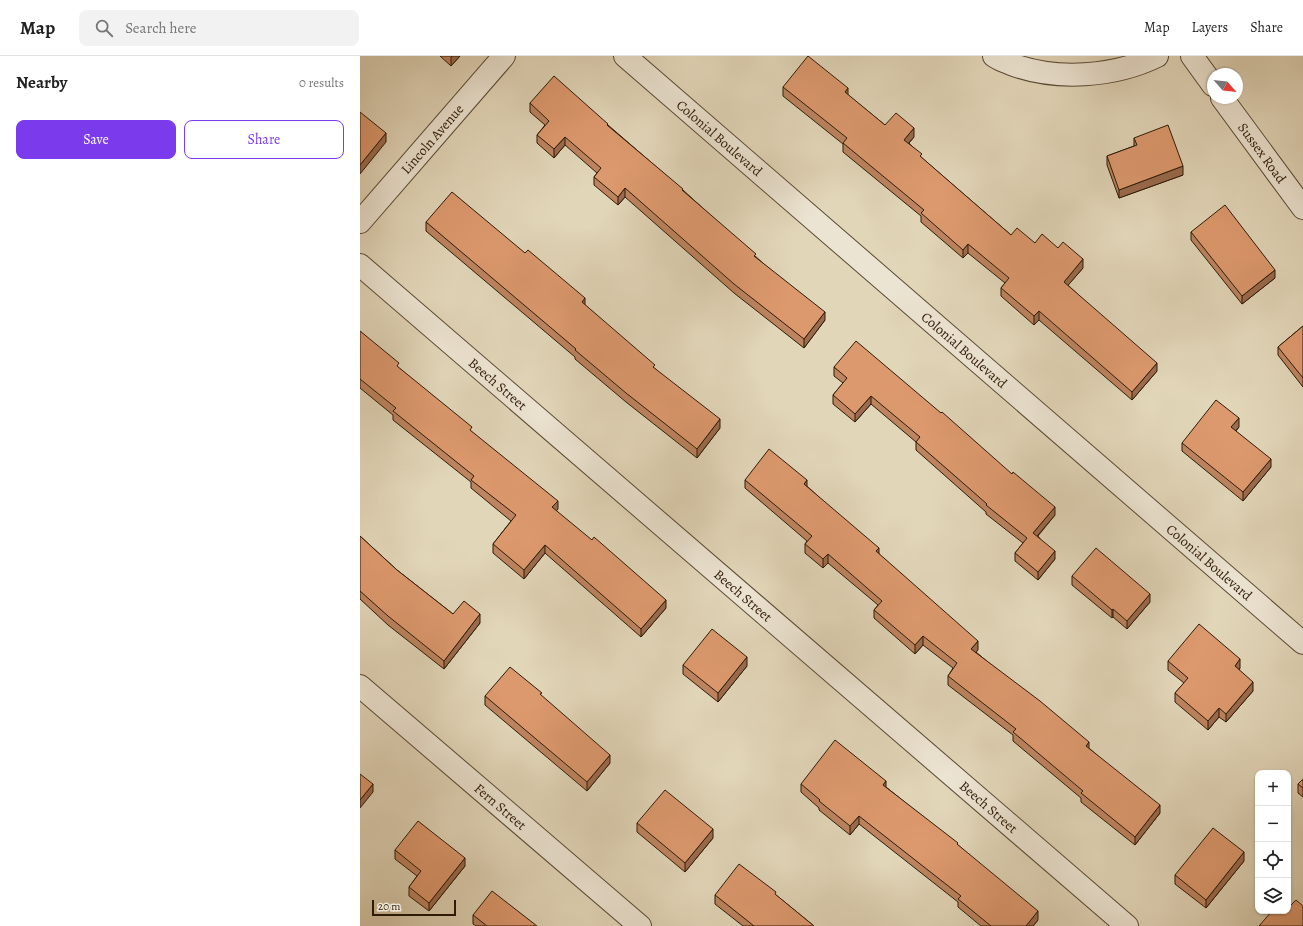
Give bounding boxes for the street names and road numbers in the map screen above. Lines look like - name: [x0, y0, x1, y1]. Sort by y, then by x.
- street label: Colonial Boulevard: [672, 95, 767, 181]
- street label: Lincoln Avenue: [396, 100, 468, 178]
- street label: Sussex Road: [1234, 119, 1291, 187]
- street label: Colonial Boulevard: [917, 307, 1012, 393]
- street label: Beech Street: [465, 353, 531, 415]
- street label: Colonial Boulevard: [1162, 519, 1257, 605]
- street label: Beech Street: [710, 565, 777, 626]
- street label: Beech Street: [955, 776, 1022, 838]
- street label: Fern Street: [470, 779, 531, 834]

